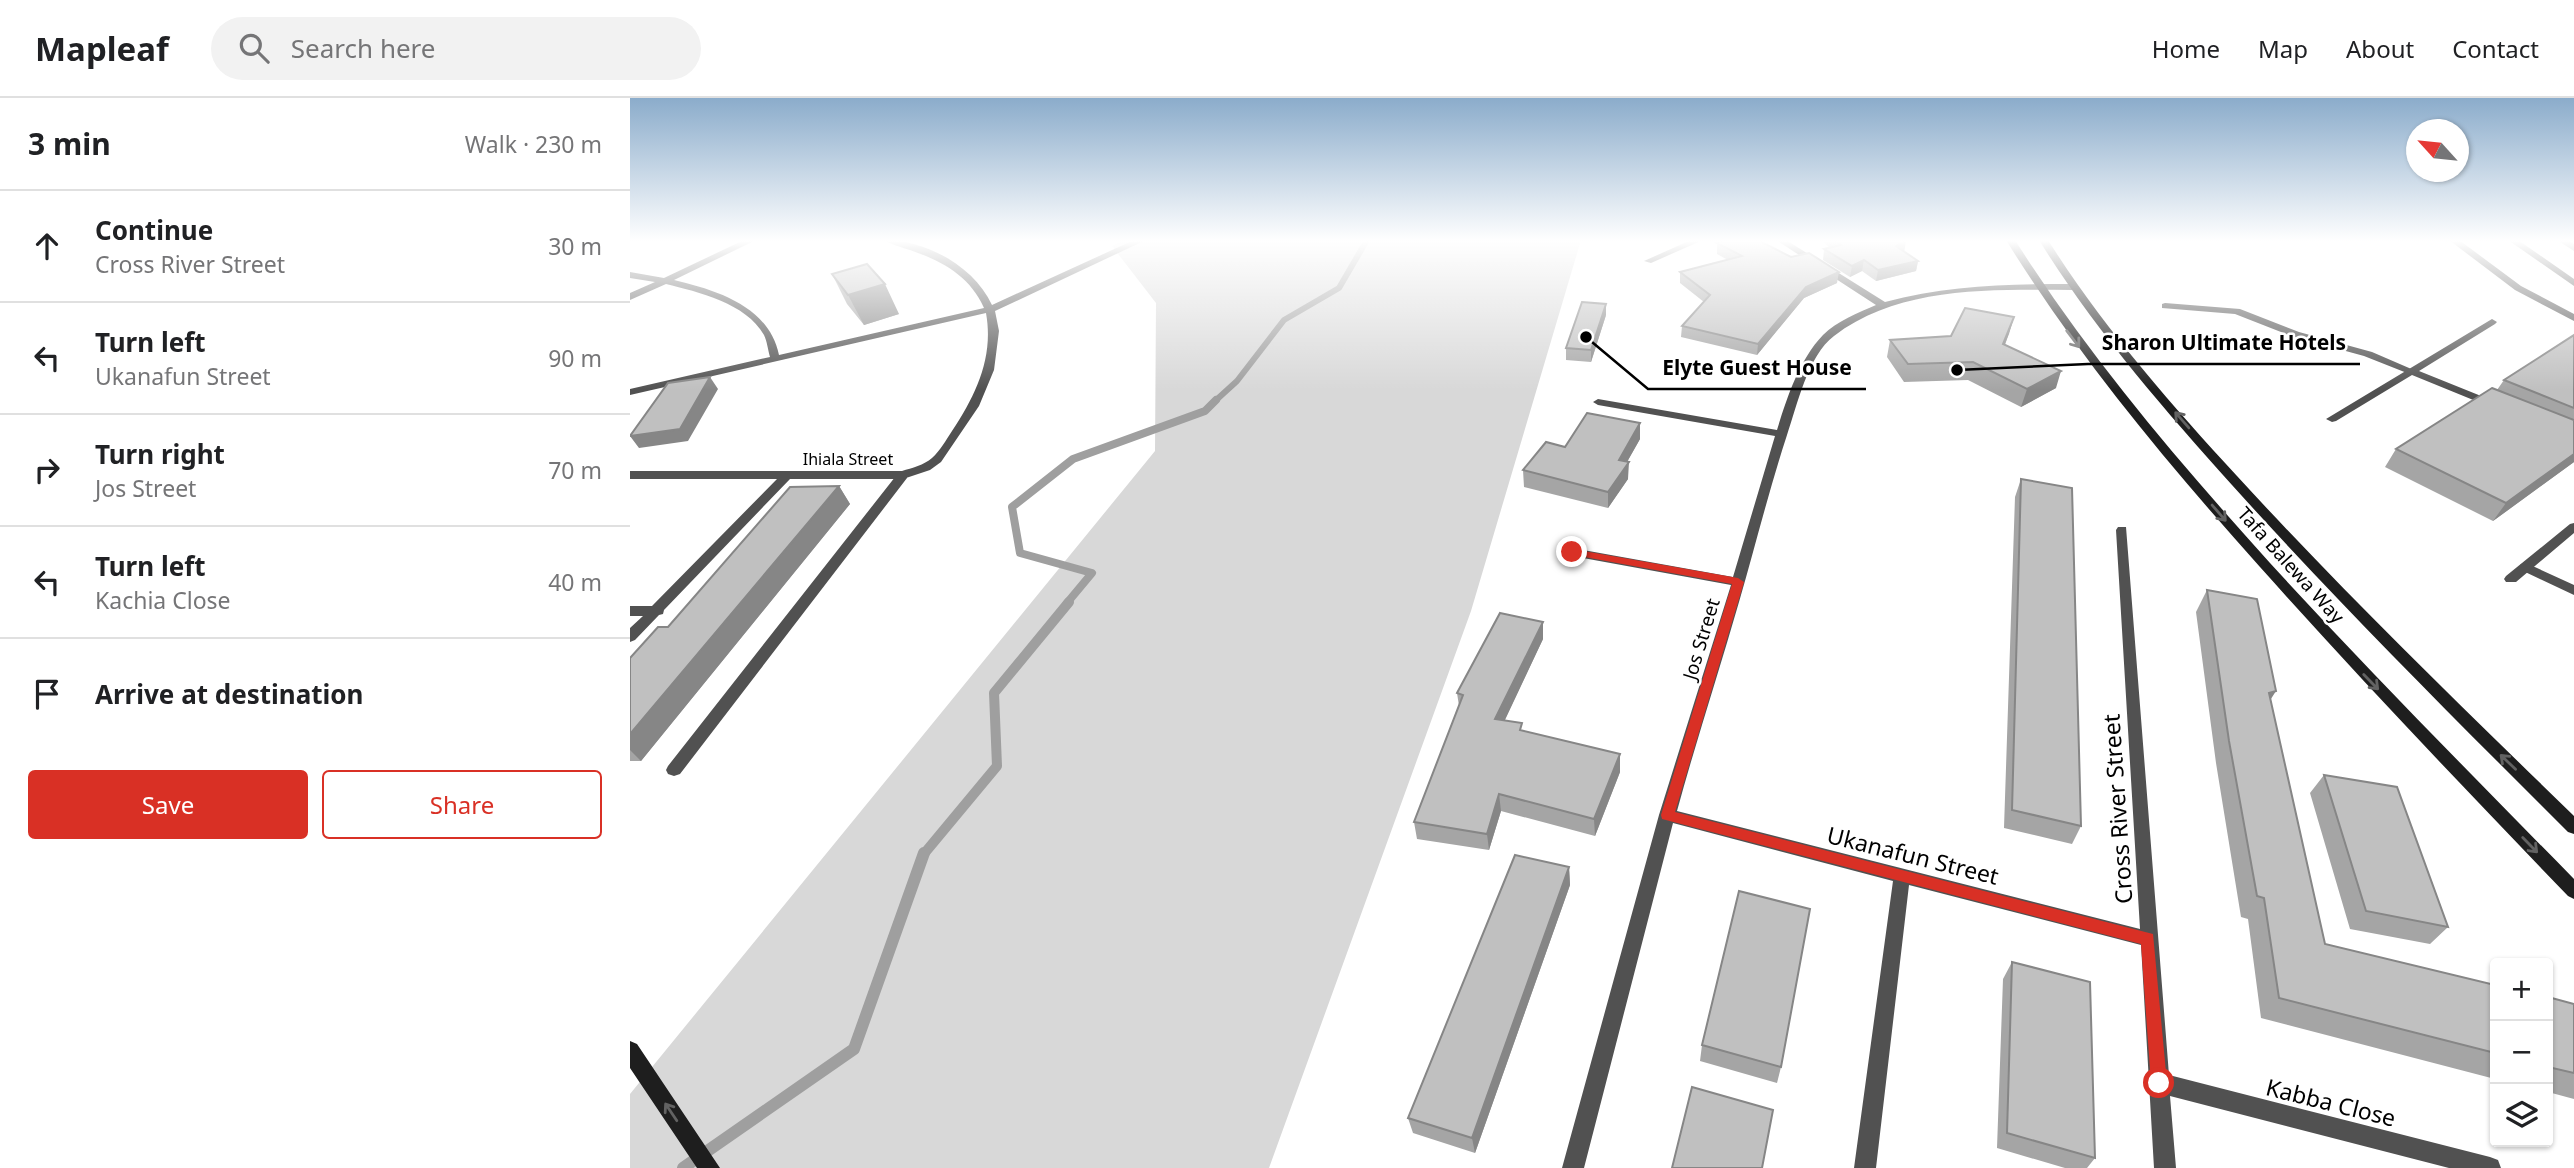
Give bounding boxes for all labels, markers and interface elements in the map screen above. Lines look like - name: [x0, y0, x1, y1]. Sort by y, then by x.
- search box: [211, 17, 701, 80]
- text: Mapleaf: [35, 26, 169, 71]
- icon: search: [235, 29, 273, 67]
- text: Search here: [291, 30, 436, 66]
- text: Home: [2152, 32, 2220, 65]
- text: Map: [2258, 32, 2308, 65]
- text: About: [2346, 32, 2414, 65]
- text: Contact: [2452, 32, 2539, 65]
- north arrow: [2406, 119, 2469, 182]
- text: 3 min: [28, 123, 111, 164]
- text: Walk · 230 m: [465, 128, 602, 160]
- text: Continue: [95, 212, 213, 248]
- icon: ahead: [28, 227, 66, 265]
- text: 30 m: [548, 230, 602, 262]
- text: Cross River Street: [95, 248, 285, 280]
- callout: Sharon Ultimate Hotels: [2088, 322, 2360, 364]
- text: Turn left: [95, 324, 206, 360]
- text: Sharon Ultimate Hotels: [2102, 328, 2346, 356]
- one-way arrow: [2066, 329, 2081, 347]
- icon: left: [28, 339, 66, 377]
- text: 90 m: [548, 342, 602, 374]
- callout: Elyte Guest House: [1648, 347, 1866, 389]
- text: Elyte Guest House: [1662, 353, 1852, 381]
- text: Ukanafun Street: [95, 360, 271, 392]
- one-way arrow: [2174, 412, 2190, 430]
- text: Turn right: [95, 436, 225, 472]
- street label: Ihiala Street: [803, 448, 893, 470]
- icon: right: [28, 451, 66, 489]
- text: 70 m: [548, 454, 602, 486]
- text: Jos Street: [95, 472, 196, 504]
- street label: Tafa Balewa Way: [2232, 501, 2350, 629]
- one-way arrow: [2211, 504, 2227, 522]
- route end: [1556, 536, 1587, 567]
- text: Turn left: [95, 548, 206, 584]
- icon: left: [28, 563, 66, 601]
- text: 40 m: [548, 566, 602, 598]
- text: Kachia Close: [95, 584, 231, 616]
- street label: Jos Street: [1676, 595, 1726, 685]
- one-way arrow: [2363, 674, 2380, 691]
- icon: arrive: [28, 675, 66, 713]
- text: Arrive at destination: [95, 676, 364, 712]
- street label: Cross River Street: [2094, 713, 2140, 905]
- one-way arrow: [2500, 754, 2517, 771]
- button: Save: [28, 770, 308, 839]
- button: Share: [322, 770, 602, 839]
- street label: Ukanafun Street: [1824, 818, 2002, 892]
- one-way arrow: [2521, 837, 2538, 854]
- map controls: [2490, 958, 2553, 1147]
- button: +: [2490, 958, 2553, 1021]
- button: −: [2490, 1021, 2553, 1084]
- route start: [2143, 1067, 2174, 1098]
- street label: Kabba Close: [2263, 1070, 2399, 1134]
- button: layers: [2490, 1084, 2553, 1147]
- one-way arrow: [664, 1102, 678, 1122]

